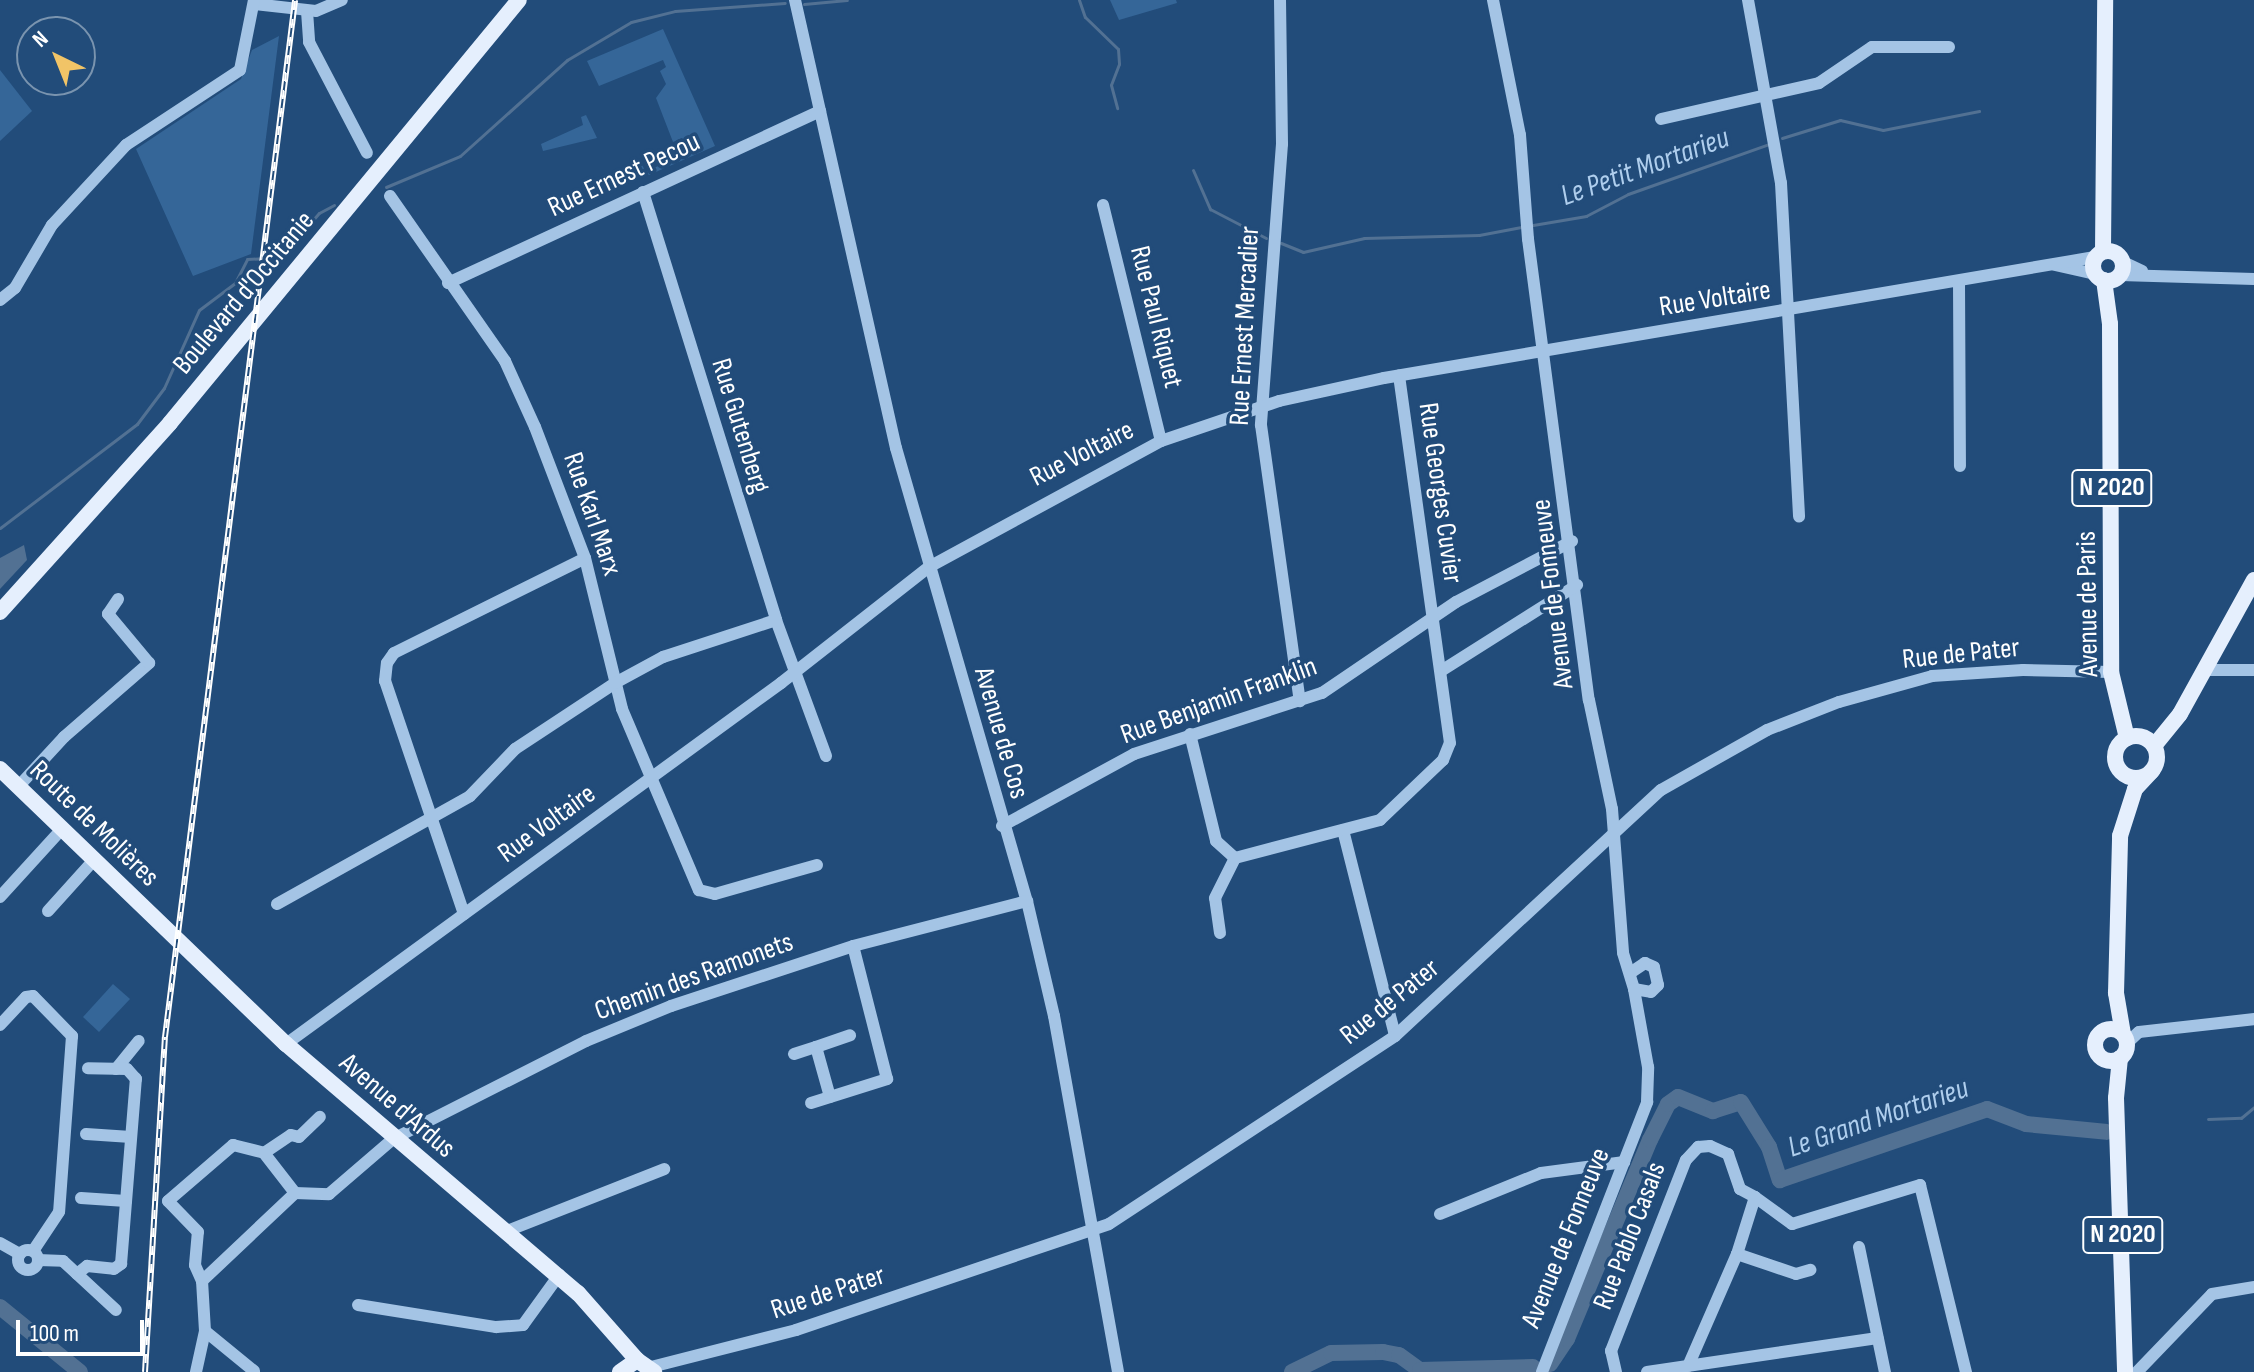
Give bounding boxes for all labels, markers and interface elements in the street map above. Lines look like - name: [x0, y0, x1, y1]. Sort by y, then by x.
- north arrow: [16, 16, 96, 96]
- text: N: [27, 26, 54, 53]
- water label: Le Petit Mortarieu: [1556, 120, 1734, 214]
- street label: Rue Ernest Pecou: [543, 125, 705, 225]
- street label: Boulevard d'Occitanie: [166, 205, 322, 381]
- street label: Rue Ernest Mercadier: [1223, 226, 1267, 426]
- street label: Rue Paul Riquet: [1122, 243, 1190, 391]
- street label: Rue Voltaire: [1657, 274, 1773, 324]
- street label: Rue Gutenberg: [704, 355, 776, 497]
- street label: Rue Georges Cuvier: [1411, 401, 1469, 585]
- street label: Rue Voltaire: [1024, 414, 1140, 494]
- street label: Rue Karl Marx: [555, 448, 629, 580]
- road number: N 2020: [2070, 466, 2154, 510]
- street label: Avenue de Fonneuve: [1525, 497, 1581, 691]
- street label: Avenue de Paris: [2070, 531, 2106, 677]
- street label: Rue de Pater: [1901, 631, 2021, 677]
- street label: Rue Benjamin Franklin: [1116, 650, 1322, 752]
- street label: Avenue de Cos: [966, 663, 1036, 803]
- street label: Route de Molières: [22, 754, 166, 894]
- street label: Rue Voltaire: [492, 777, 602, 871]
- street label: Chemin des Ramonets: [590, 926, 798, 1028]
- street label: Rue de Pater: [1334, 952, 1446, 1052]
- street label: Avenue d'Ardus: [332, 1047, 462, 1165]
- water label: Le Grand Mortarieu: [1783, 1070, 1973, 1166]
- street label: Avenue de Fonneuve: [1515, 1143, 1617, 1333]
- street label: Rue Pablo Casals: [1586, 1157, 1674, 1315]
- road number: N 2020: [2081, 1213, 2165, 1257]
- street label: Rue de Pater: [767, 1259, 889, 1327]
- scale bar: [20, 1304, 148, 1354]
- text: 100 m: [30, 1319, 79, 1348]

